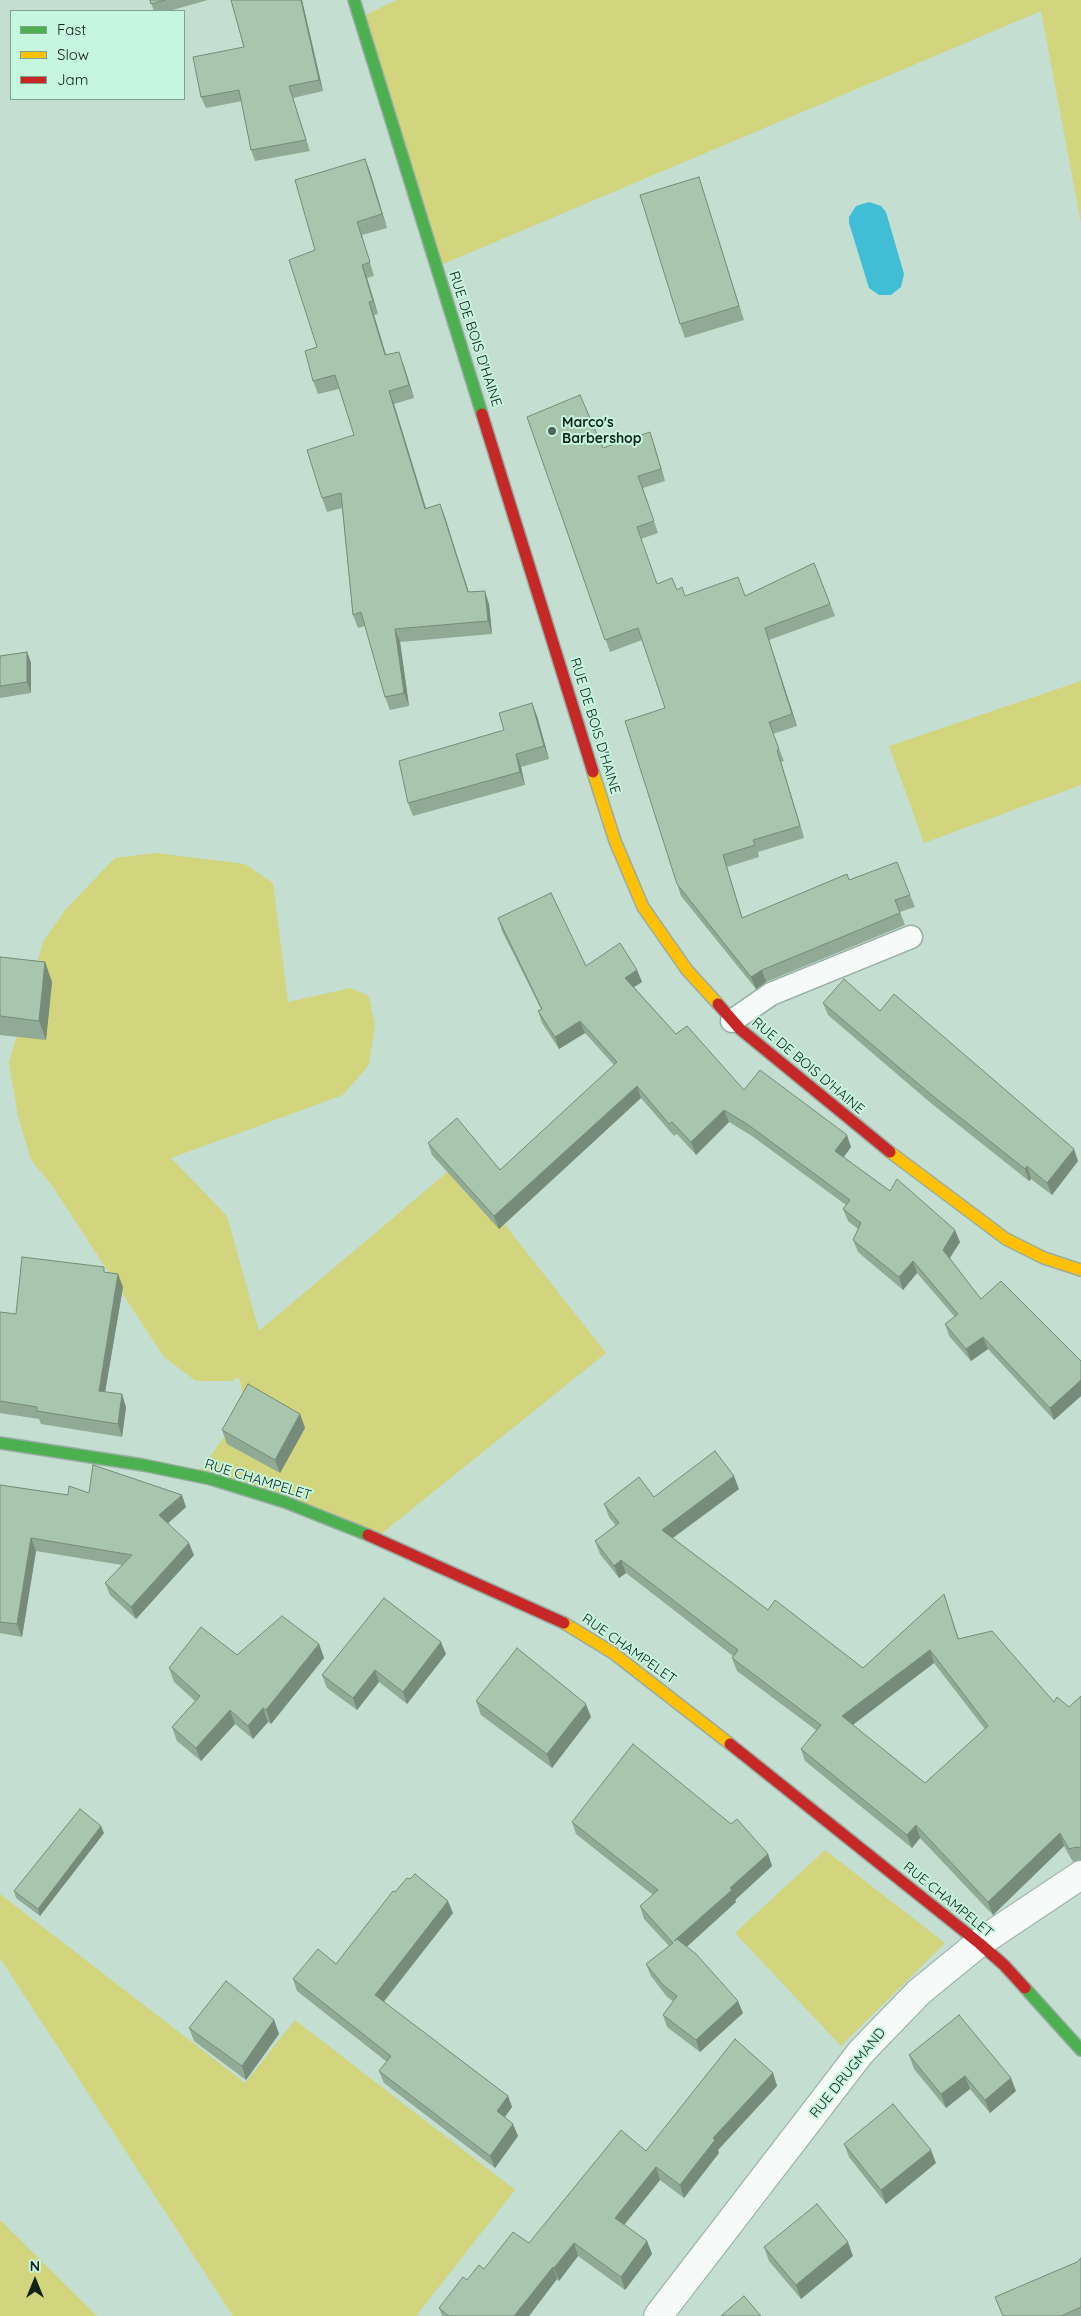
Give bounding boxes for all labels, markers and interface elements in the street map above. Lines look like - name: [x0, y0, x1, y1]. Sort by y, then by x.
- legend: [10, 10, 185, 100]
- text: Fast: [57, 20, 86, 39]
- text: Slow: [57, 45, 89, 64]
- text: Jam: [57, 70, 88, 89]
- street label: RUE DE BOIS D'HAINE: [445, 269, 505, 409]
- place label: Marco's Barbershop: [562, 415, 642, 448]
- marker: Marco's Barbershop: [546, 425, 558, 437]
- street label: RUE DE BOIS D'HAINE: [566, 656, 624, 796]
- street label: RUE DE BOIS D'HAINE: [748, 1014, 868, 1118]
- street label: RUE CHAMPELET: [202, 1456, 314, 1504]
- street label: RUE CHAMPELET: [579, 1610, 679, 1688]
- street label: RUE CHAMPELET: [900, 1859, 996, 1941]
- street label: RUE DRUGMAND: [807, 2025, 889, 2121]
- north arrow: [10, 2256, 60, 2306]
- text: N: [30, 2257, 40, 2275]

